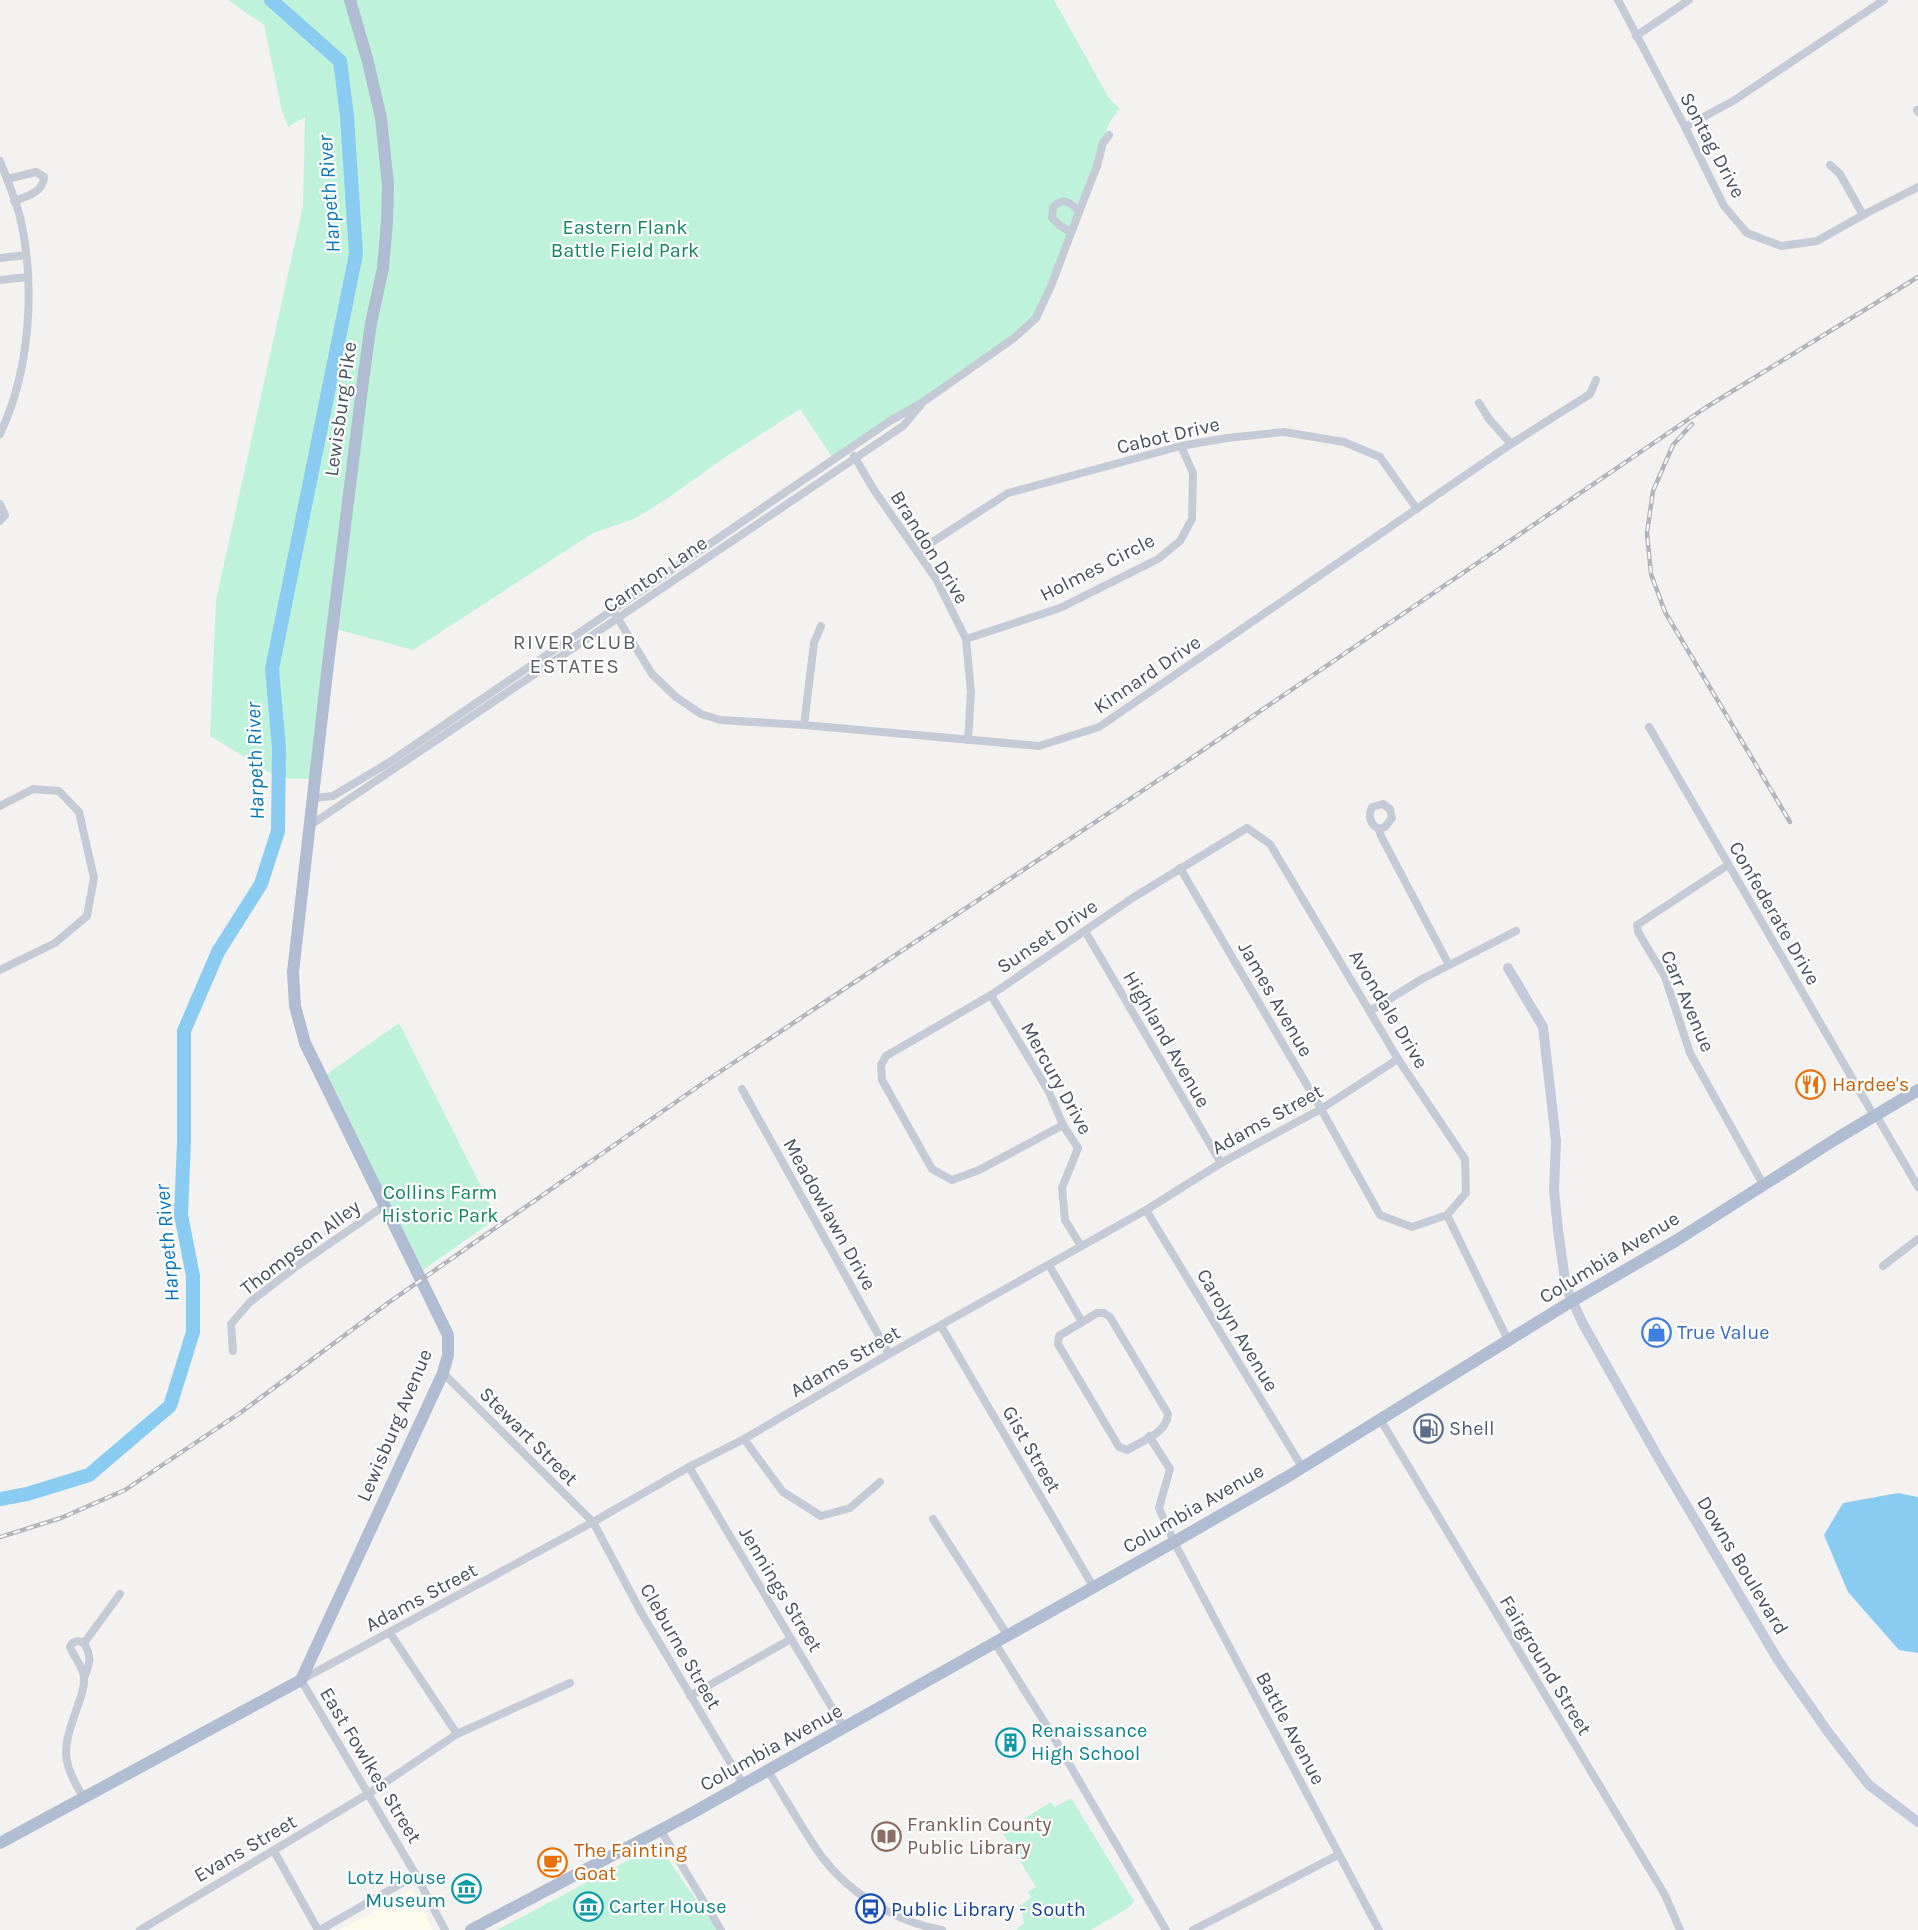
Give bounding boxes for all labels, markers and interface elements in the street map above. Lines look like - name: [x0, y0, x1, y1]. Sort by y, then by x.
- street label: Sontag Drive: [1675, 88, 1750, 202]
- water label: Harpeth River: [313, 133, 345, 254]
- park label: Eastern Flank Battle Field Park: [551, 216, 699, 262]
- street label: Lewisburg Pike: [320, 340, 361, 478]
- street label: Cabot Drive: [1114, 412, 1222, 459]
- street label: Brandon Drive: [886, 486, 974, 608]
- street label: Holmes Circle: [1036, 529, 1158, 606]
- street label: Carnton Lane: [599, 531, 712, 618]
- district label: RIVER CLUB ESTATES: [513, 630, 637, 678]
- street label: Kinnard Drive: [1090, 630, 1205, 719]
- water label: Harpeth River: [241, 701, 269, 820]
- street label: Confederate Drive: [1724, 837, 1825, 989]
- street label: Sunset Drive: [993, 894, 1102, 978]
- street label: James Avenue: [1233, 938, 1318, 1061]
- street label: Avondale Drive: [1344, 946, 1433, 1073]
- street label: Carr Avenue: [1656, 947, 1719, 1056]
- street label: Highland Avenue: [1118, 967, 1215, 1112]
- street label: Mercury Drive: [1016, 1018, 1097, 1138]
- restaurant icon: Hardee's: [1795, 1068, 1827, 1100]
- place label: Hardee's: [1832, 1073, 1909, 1096]
- street label: Adams Street: [1208, 1079, 1327, 1159]
- street label: Meadowlawn Drive: [778, 1134, 881, 1294]
- park label: Collins Farm Historic Park: [381, 1181, 499, 1227]
- water label: Harpeth River: [150, 1182, 184, 1303]
- street label: Thompson Alley: [236, 1195, 365, 1300]
- street label: Columbia Avenue: [1535, 1207, 1683, 1308]
- street label: Carolyn Avenue: [1192, 1265, 1283, 1396]
- shop icon: True Value: [1640, 1316, 1672, 1348]
- street label: Adams Street: [786, 1320, 905, 1402]
- place label: True Value: [1677, 1321, 1770, 1344]
- street label: Lewisburg Avenue: [352, 1346, 437, 1505]
- street label: Stewart Street: [475, 1382, 583, 1491]
- street label: Gist Street: [997, 1402, 1066, 1497]
- fuel station icon: Shell: [1412, 1412, 1444, 1444]
- place label: Shell: [1449, 1417, 1495, 1440]
- street label: Columbia Avenue: [1119, 1459, 1268, 1558]
- street label: Downs Boulevard: [1692, 1492, 1793, 1639]
- street label: Jennings Street: [734, 1522, 827, 1656]
- street label: Adams Street: [361, 1558, 481, 1637]
- street label: Cleburne Street: [635, 1579, 726, 1714]
- street label: Fairground Street: [1495, 1591, 1597, 1740]
- street label: Battle Avenue: [1251, 1668, 1330, 1789]
- street label: East Fowlkes Street: [315, 1683, 426, 1848]
- street label: Columbia Avenue: [696, 1699, 846, 1796]
- place label: Renaissance High School: [1031, 1719, 1147, 1765]
- building icon: Renaissance High School: [994, 1726, 1026, 1758]
- street label: Evans Street: [190, 1810, 301, 1887]
- place label: Franklin County Public Library: [907, 1813, 1052, 1859]
- library icon: Franklin County Public Library: [870, 1820, 902, 1852]
- place label: The Fainting Goat: [574, 1839, 687, 1885]
- cafe icon: The Fainting Goat: [537, 1846, 569, 1878]
- place label: Lotz House Museum: [347, 1866, 446, 1912]
- museum icon: Lotz House Museum: [451, 1873, 483, 1905]
- museum icon: Carter House: [572, 1890, 604, 1922]
- bus stop icon: Public Library - South: [854, 1893, 886, 1925]
- place label: Carter House: [609, 1895, 726, 1918]
- place label: Public Library - South: [891, 1898, 1086, 1921]

